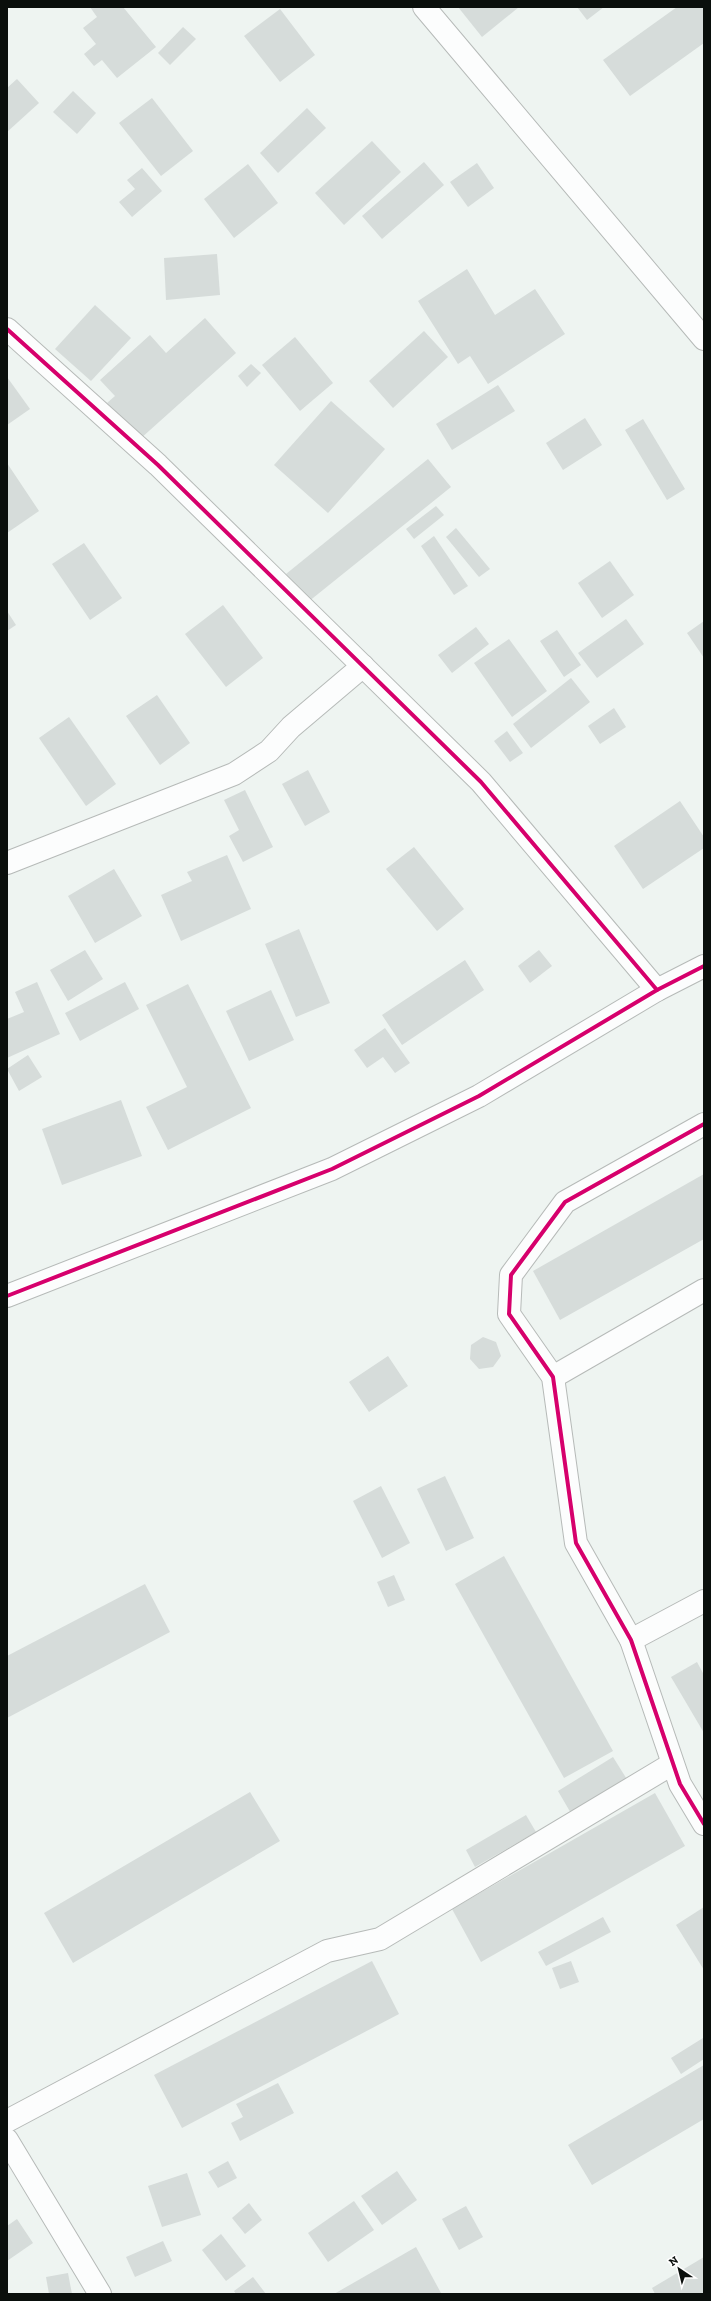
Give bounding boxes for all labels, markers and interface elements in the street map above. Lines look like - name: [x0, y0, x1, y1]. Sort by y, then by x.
- north arrow: [659, 2249, 699, 2289]
- text: N: [666, 2253, 681, 2269]

